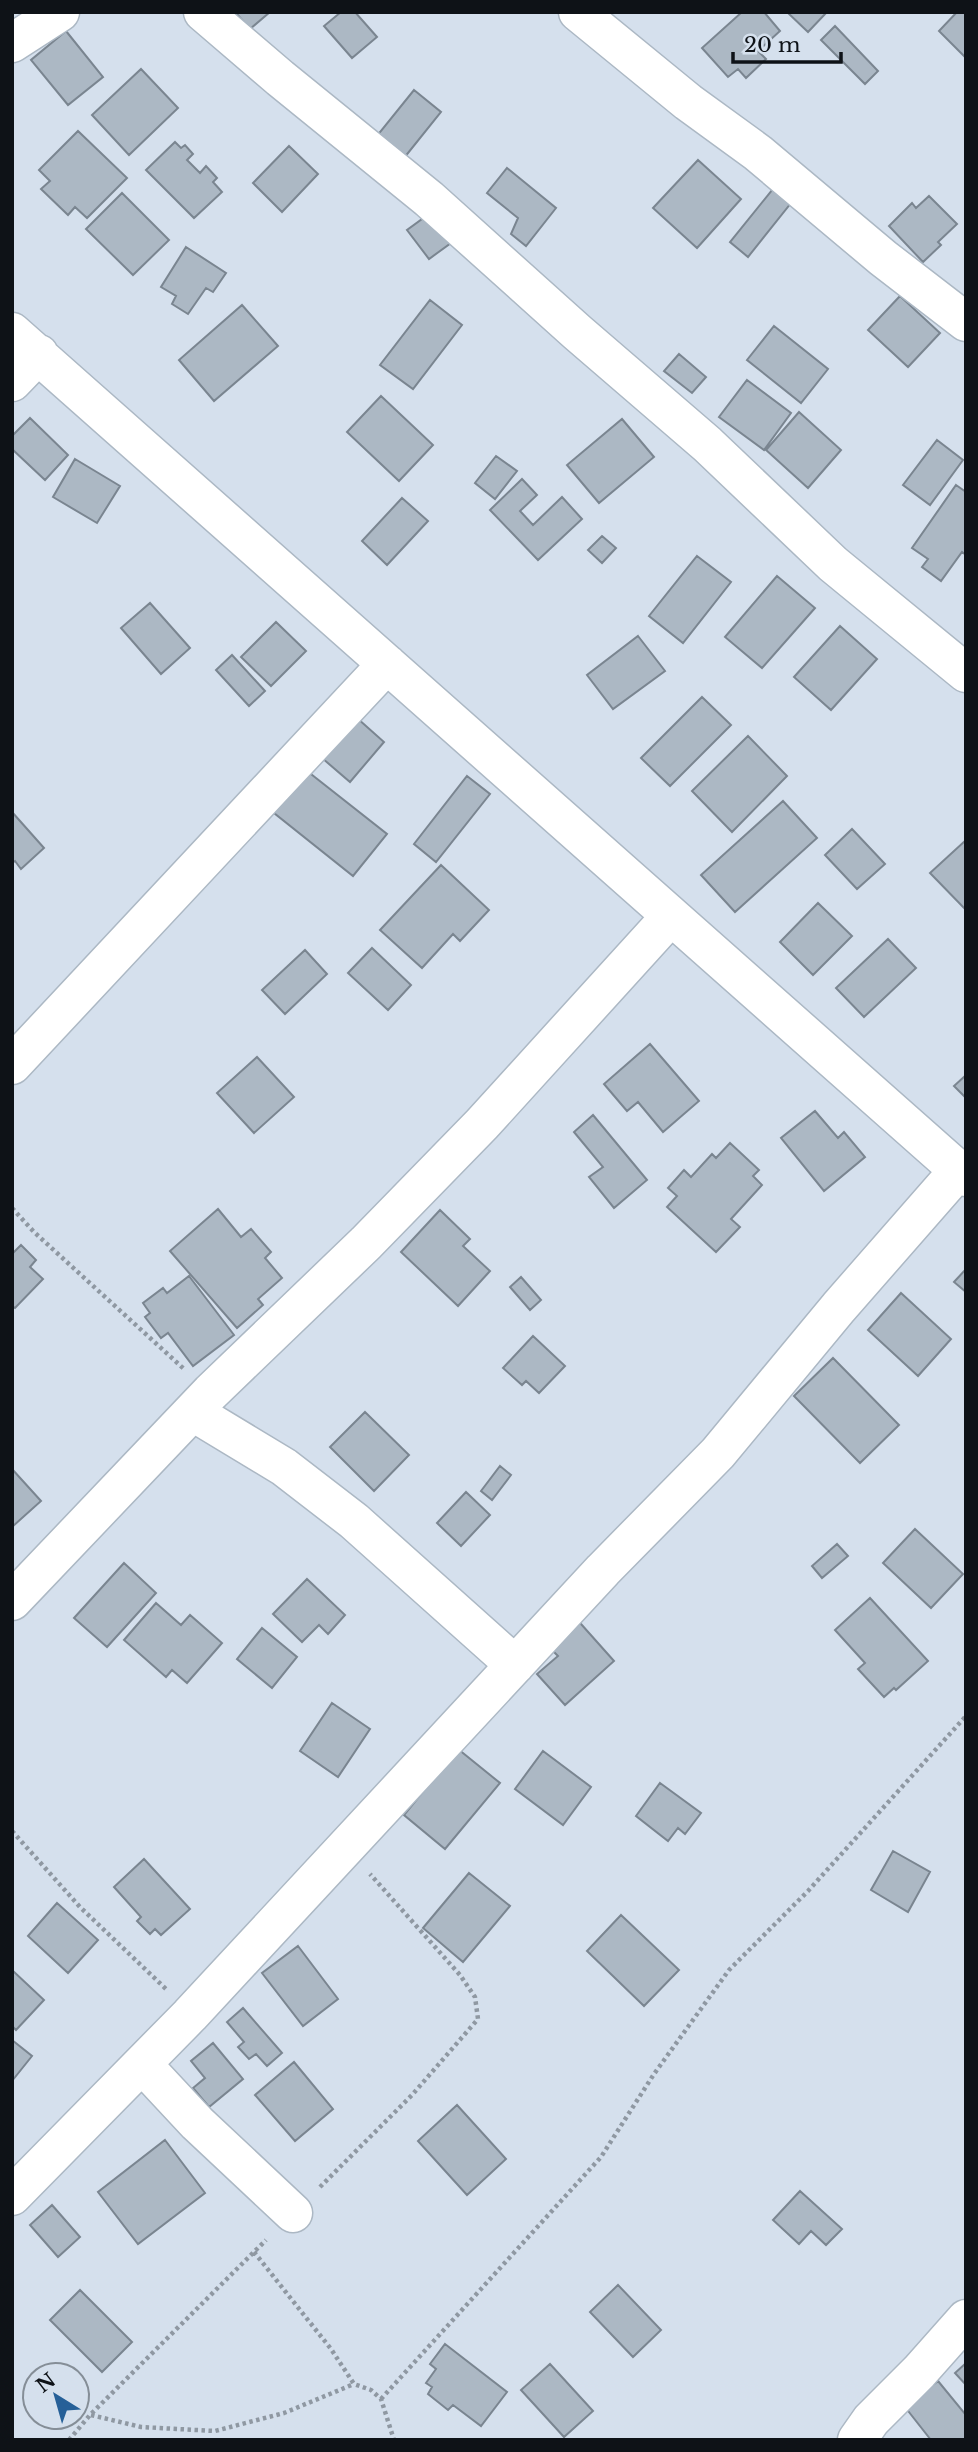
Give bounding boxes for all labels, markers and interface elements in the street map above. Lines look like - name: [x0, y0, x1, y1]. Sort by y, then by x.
- scale bar: [733, 21, 842, 65]
- text: 20 m: [744, 32, 801, 58]
- north arrow: [21, 2361, 91, 2431]
- text: N: [32, 2368, 60, 2397]

